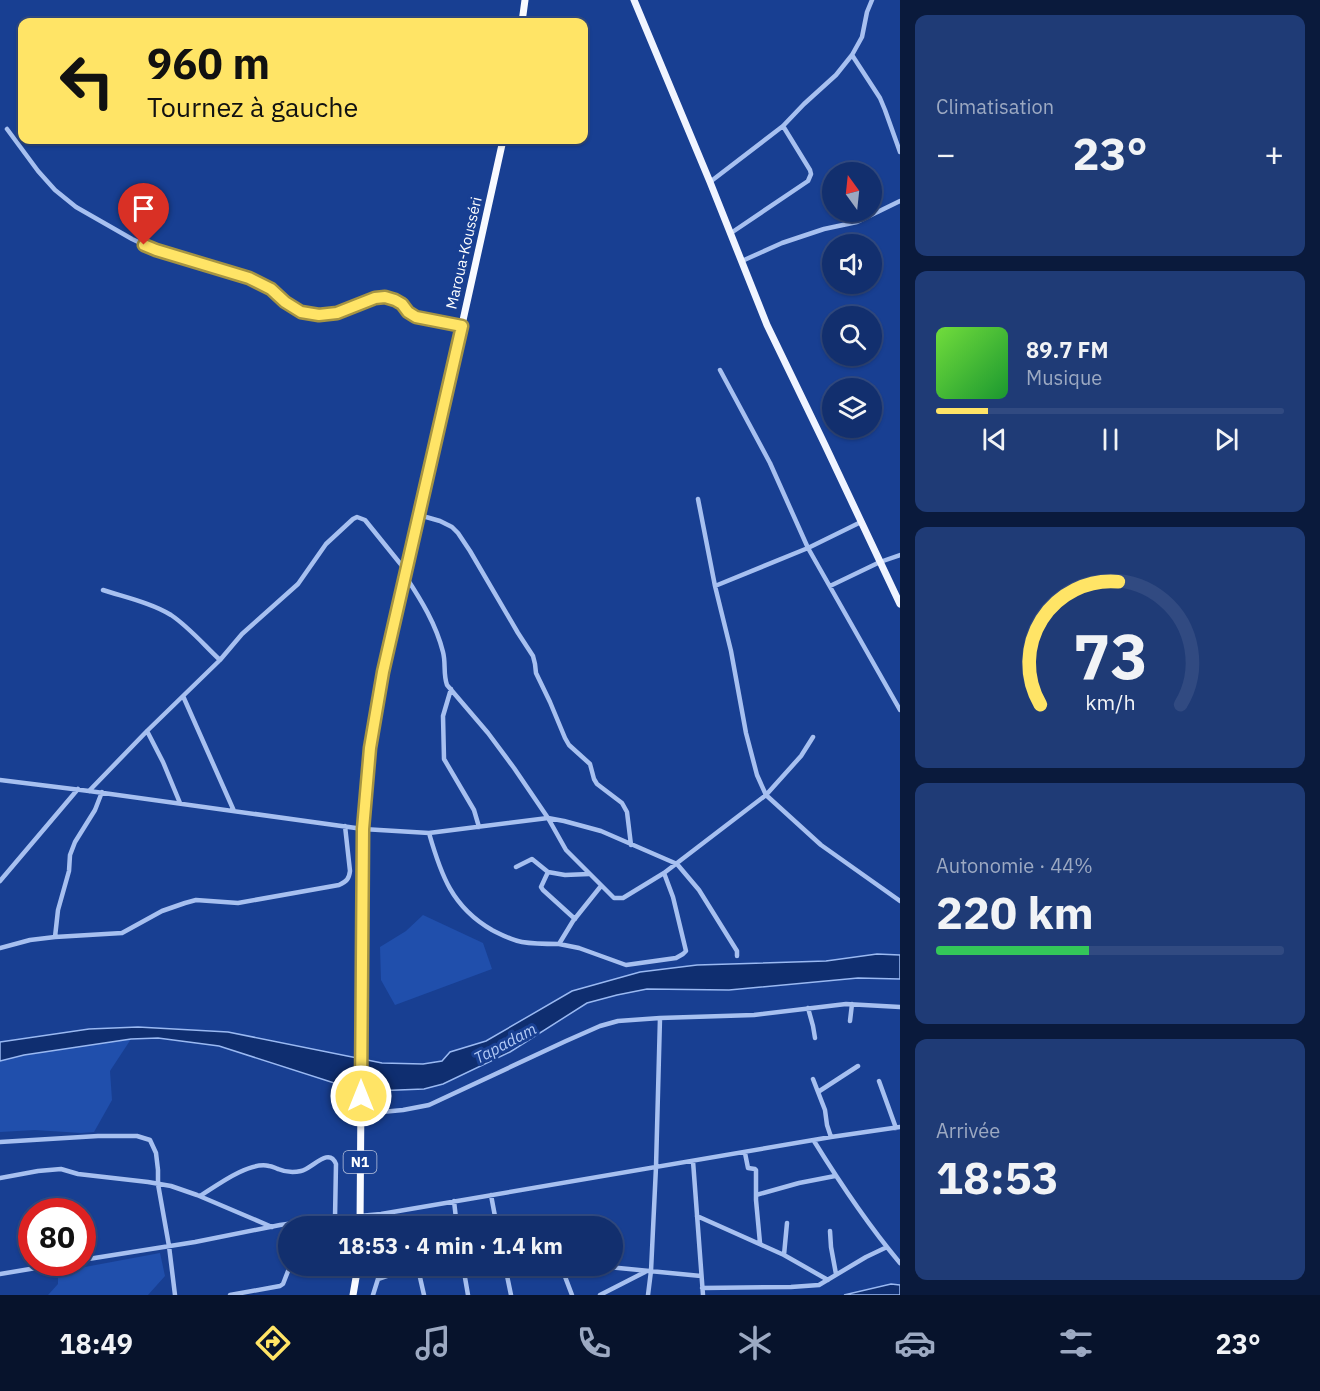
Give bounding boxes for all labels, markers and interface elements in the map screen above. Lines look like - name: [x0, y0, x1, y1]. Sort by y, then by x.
- text: 960 m: [147, 36, 270, 91]
- icon: left: [48, 42, 126, 120]
- text: Tournez à gauche: [147, 89, 358, 124]
- text: Climatisation: [936, 93, 1054, 120]
- text: 23°: [1072, 124, 1148, 182]
- text: −: [936, 132, 956, 175]
- text: +: [1264, 132, 1284, 175]
- north arrow: [822, 162, 882, 222]
- map controls: [822, 162, 882, 438]
- pin: [118, 183, 169, 245]
- icon: arrive: [127, 192, 160, 225]
- street label: Maroua-Kousséri: [441, 195, 486, 311]
- button: sound: [822, 234, 882, 294]
- button: search: [822, 306, 882, 366]
- text: 89.7 FM: [1026, 335, 1109, 364]
- text: Musique: [1026, 364, 1102, 391]
- button: layers: [822, 378, 882, 438]
- icon: previous: [978, 423, 1011, 456]
- icon: pause: [1094, 423, 1127, 456]
- icon: next: [1210, 423, 1243, 456]
- text: 73: [1073, 615, 1147, 696]
- text: km/h: [1085, 688, 1135, 716]
- text: Autonomie · 44%: [936, 852, 1093, 879]
- text: 220 km: [936, 883, 1094, 941]
- water label: Tapadam: [470, 1018, 540, 1068]
- position arrow: [329, 1064, 393, 1128]
- text: Arrivée: [936, 1117, 1000, 1144]
- text: 18:53: [936, 1148, 1059, 1206]
- road number: N1: [344, 1151, 376, 1173]
- speed limit sign: 80: [18, 1198, 96, 1276]
- text: 18:53 · 4 min · 1.4 km: [338, 1231, 563, 1260]
- icon: directions: [252, 1322, 294, 1364]
- icon: music: [412, 1322, 454, 1364]
- icon: phone: [573, 1322, 615, 1364]
- icon: climate: [734, 1322, 776, 1364]
- icon: car: [894, 1322, 936, 1364]
- icon: filters: [1055, 1322, 1097, 1364]
- text: 18:49: [59, 1326, 133, 1361]
- text: 23°: [1216, 1326, 1261, 1361]

